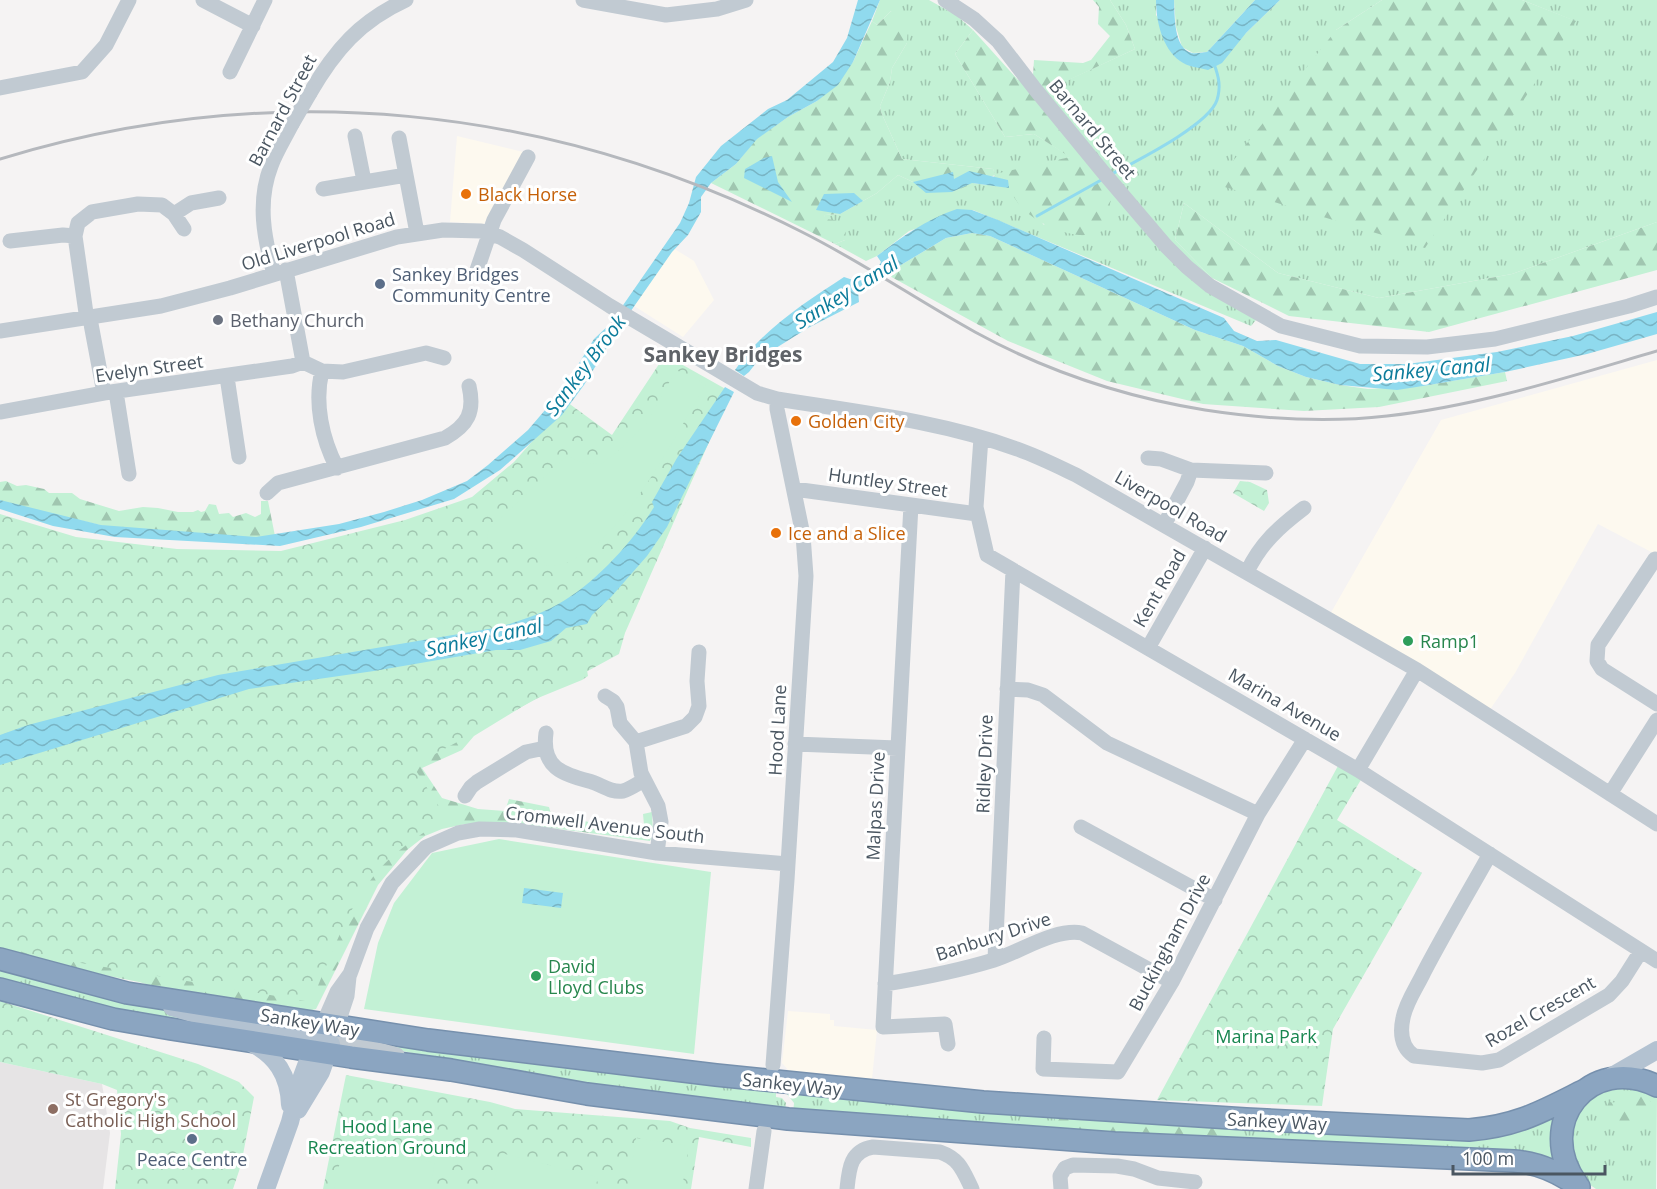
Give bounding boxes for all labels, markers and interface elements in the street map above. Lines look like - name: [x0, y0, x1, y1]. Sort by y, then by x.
- street label: Barnard Street: [242, 50, 322, 170]
- street label: Barnard Street: [1044, 74, 1142, 184]
- place label: Black Horse: [478, 182, 577, 206]
- marker: Black Horse: [459, 187, 473, 201]
- street label: Old Liverpool Road: [238, 206, 398, 276]
- water label: Sankey Canal: [789, 249, 904, 335]
- place label: Sankey Bridges Community Centre: [392, 262, 551, 307]
- marker: Sankey Bridges Community Centre: [373, 277, 387, 291]
- place label: Bethany Church: [230, 308, 364, 332]
- water label: Sankey Brook: [538, 308, 632, 421]
- marker: Bethany Church: [211, 313, 225, 327]
- district label: Sankey Bridges: [644, 340, 802, 368]
- street label: Evelyn Street: [94, 349, 204, 387]
- water label: Sankey Canal: [1371, 350, 1492, 388]
- place label: Golden City: [808, 409, 906, 433]
- marker: Golden City: [789, 414, 803, 428]
- street label: Huntley Street: [827, 462, 949, 502]
- street label: Liverpool Road: [1111, 464, 1231, 548]
- place label: Ice and a Slice: [788, 521, 906, 545]
- marker: Ice and a Slice: [769, 526, 783, 540]
- street label: Kent Road: [1127, 545, 1191, 631]
- water label: Sankey Canal: [423, 611, 545, 662]
- place label: Ramp1: [1420, 629, 1479, 653]
- marker: Ramp1: [1401, 634, 1415, 648]
- street label: Marina Avenue: [1224, 662, 1346, 746]
- street label: Hood Lane: [763, 684, 791, 776]
- street label: Ridley Drive: [970, 714, 998, 814]
- street label: Malpas Drive: [860, 751, 890, 861]
- street label: Cromwell Avenue South: [504, 800, 706, 848]
- street label: Buckingham Drive: [1123, 869, 1215, 1015]
- street label: Banbury Drive: [932, 906, 1054, 966]
- place label: David Lloyd Clubs: [548, 954, 644, 999]
- marker: David Lloyd Clubs: [529, 969, 543, 983]
- street label: Rozel Crescent: [1481, 970, 1599, 1052]
- street label: Sankey Way: [259, 1002, 362, 1042]
- park label: Marina Park: [1215, 1024, 1317, 1048]
- street label: Sankey Way: [741, 1067, 844, 1101]
- place label: St Gregory's Catholic High School: [65, 1087, 236, 1132]
- marker: St Gregory's Catholic High School: [46, 1102, 60, 1116]
- street label: Sankey Way: [1227, 1106, 1328, 1136]
- park label: Hood Lane Recreation Ground: [307, 1114, 467, 1159]
- marker: Peace Centre: [185, 1132, 199, 1146]
- scale bar: [1453, 1138, 1604, 1176]
- text: 100 m: [1462, 1146, 1514, 1170]
- place label: Peace Centre: [137, 1147, 247, 1171]

